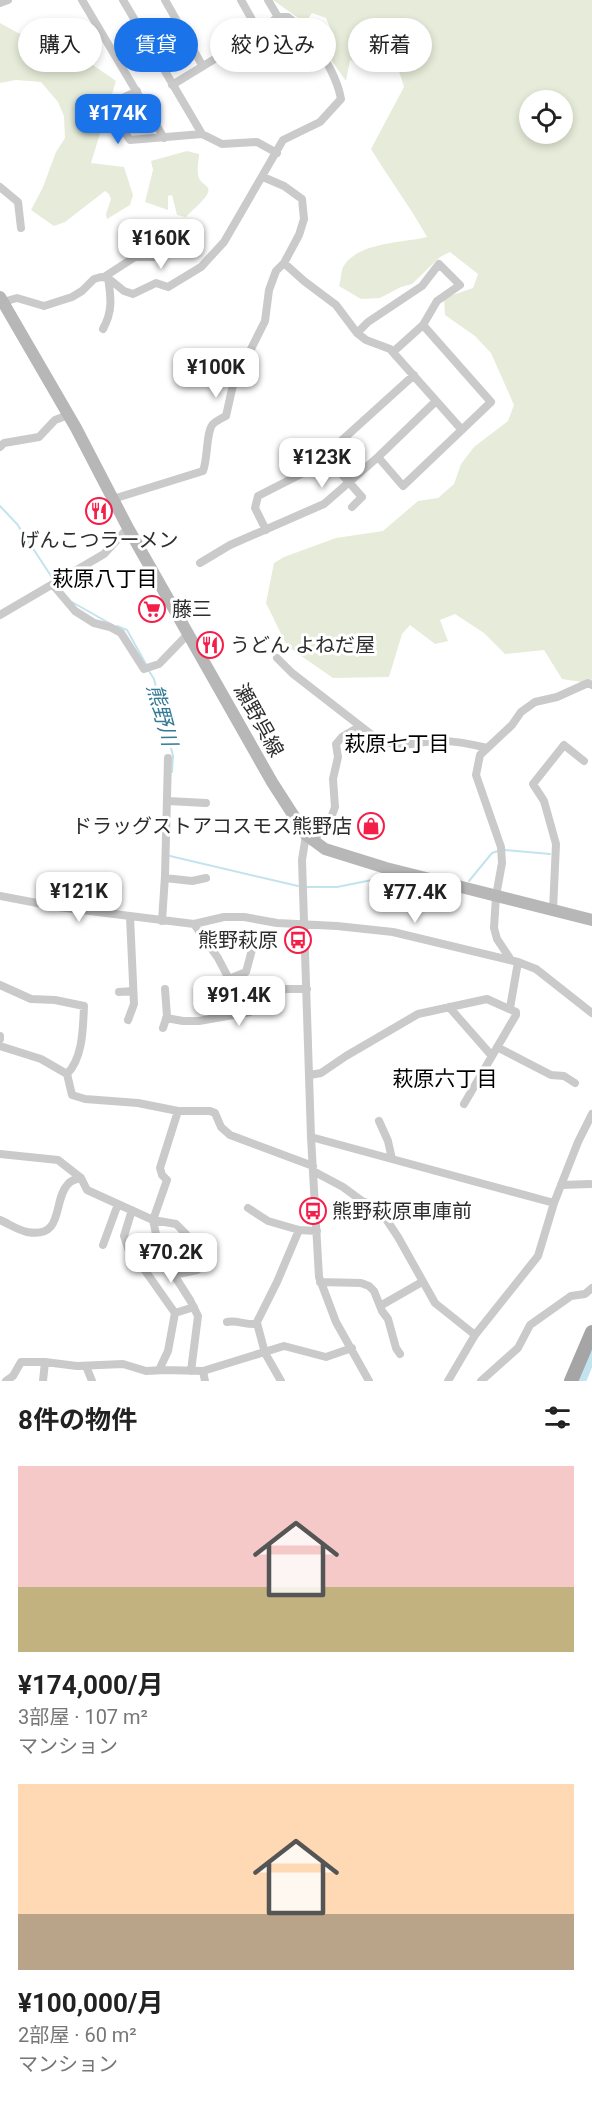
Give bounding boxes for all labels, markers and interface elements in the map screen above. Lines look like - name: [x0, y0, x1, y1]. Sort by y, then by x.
- chip: 購入: [18, 18, 102, 72]
- chip: 賃貸: [114, 18, 198, 72]
- chip: 絞り込み: [210, 18, 336, 72]
- chip: 新着: [348, 18, 432, 72]
- map controls: [519, 90, 573, 144]
- button: locate: [519, 90, 573, 144]
- pin: ¥174K: [76, 94, 160, 145]
- text: ¥174K: [89, 101, 147, 125]
- pin: ¥160K: [119, 219, 203, 270]
- text: ¥160K: [132, 226, 190, 250]
- pin: ¥100K: [174, 348, 258, 399]
- text: ¥100K: [187, 355, 245, 379]
- pin: ¥123K: [280, 438, 364, 489]
- text: ¥123K: [293, 445, 351, 469]
- restaurant icon: げんこつラーメン: [84, 496, 114, 526]
- place label: げんこつラーメン: [19, 528, 179, 552]
- district label: 萩原八丁目: [53, 567, 158, 591]
- supermarket icon: 藤三: [137, 594, 167, 624]
- place label: 藤三: [172, 597, 212, 621]
- restaurant icon: うどん よねだ屋: [195, 630, 225, 660]
- place label: うどん よねだ屋: [230, 633, 375, 657]
- street label: 瀬野呉線: [229, 679, 289, 761]
- water label: 熊野川: [142, 681, 182, 750]
- district label: 萩原七丁目: [345, 732, 450, 756]
- shop icon: ドラッグストアコスモス熊野店: [356, 811, 386, 841]
- place label: ドラッグストアコスモス熊野店: [72, 814, 352, 838]
- pin: ¥121K: [37, 872, 121, 923]
- pin: ¥77.4K: [366, 873, 464, 924]
- text: ¥121K: [50, 879, 108, 903]
- text: ¥77.4K: [383, 880, 447, 904]
- bus stop icon: 熊野萩原: [283, 925, 313, 955]
- place label: 熊野萩原: [198, 928, 278, 952]
- pin: ¥91.4K: [190, 976, 288, 1027]
- text: ¥91.4K: [207, 983, 271, 1007]
- district label: 萩原六丁目: [393, 1067, 498, 1091]
- bus stop icon: 熊野萩原車庫前: [298, 1196, 328, 1226]
- place label: 熊野萩原車庫前: [332, 1199, 472, 1223]
- pin: ¥70.2K: [122, 1233, 220, 1284]
- text: ¥70.2K: [139, 1240, 203, 1264]
- icon: filters: [541, 1401, 574, 1434]
- text: 8件の物件: [18, 1405, 137, 1435]
- icon: home: [242, 1505, 350, 1613]
- text: ¥174,000/月: [18, 1670, 164, 1700]
- text: 3部屋 · 107 m²: [18, 1705, 148, 1729]
- text: マンション: [18, 1734, 118, 1758]
- icon: home: [242, 1823, 350, 1931]
- text: ¥100,000/月: [18, 1988, 164, 2018]
- text: 2部屋 · 60 m²: [18, 2023, 137, 2047]
- text: マンション: [18, 2052, 118, 2076]

